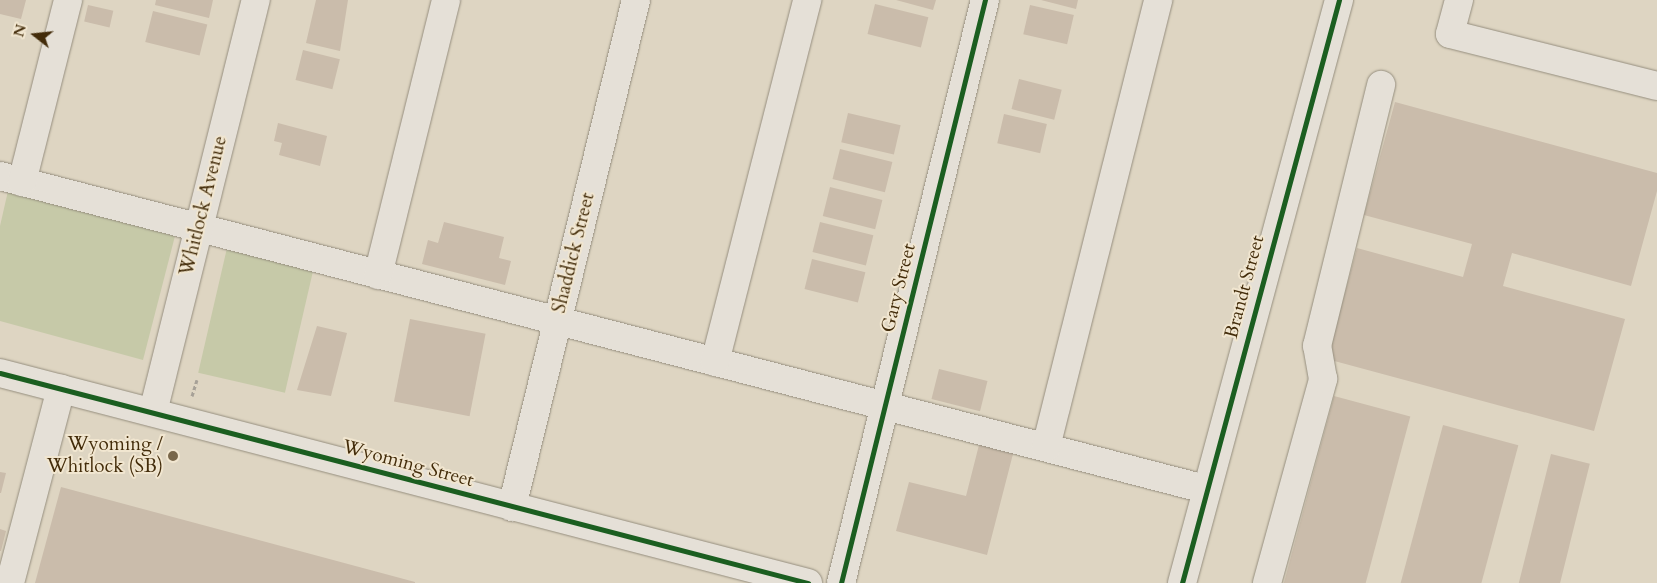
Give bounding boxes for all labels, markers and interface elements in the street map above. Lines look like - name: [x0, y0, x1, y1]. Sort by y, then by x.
- north arrow: [10, 10, 60, 60]
- text: N: [9, 22, 31, 39]
- street label: Whitlock Avenue: [176, 134, 232, 278]
- street label: Shaddick Street: [548, 190, 600, 316]
- street label: Brandt Street: [1220, 233, 1270, 341]
- street label: Gary Street: [877, 241, 921, 335]
- place label: Wyoming / Whitlock (SB): [47, 434, 163, 478]
- street label: Wyoming Street: [340, 436, 476, 492]
- marker: Wyoming / Whitlock (SB): [167, 450, 179, 462]

